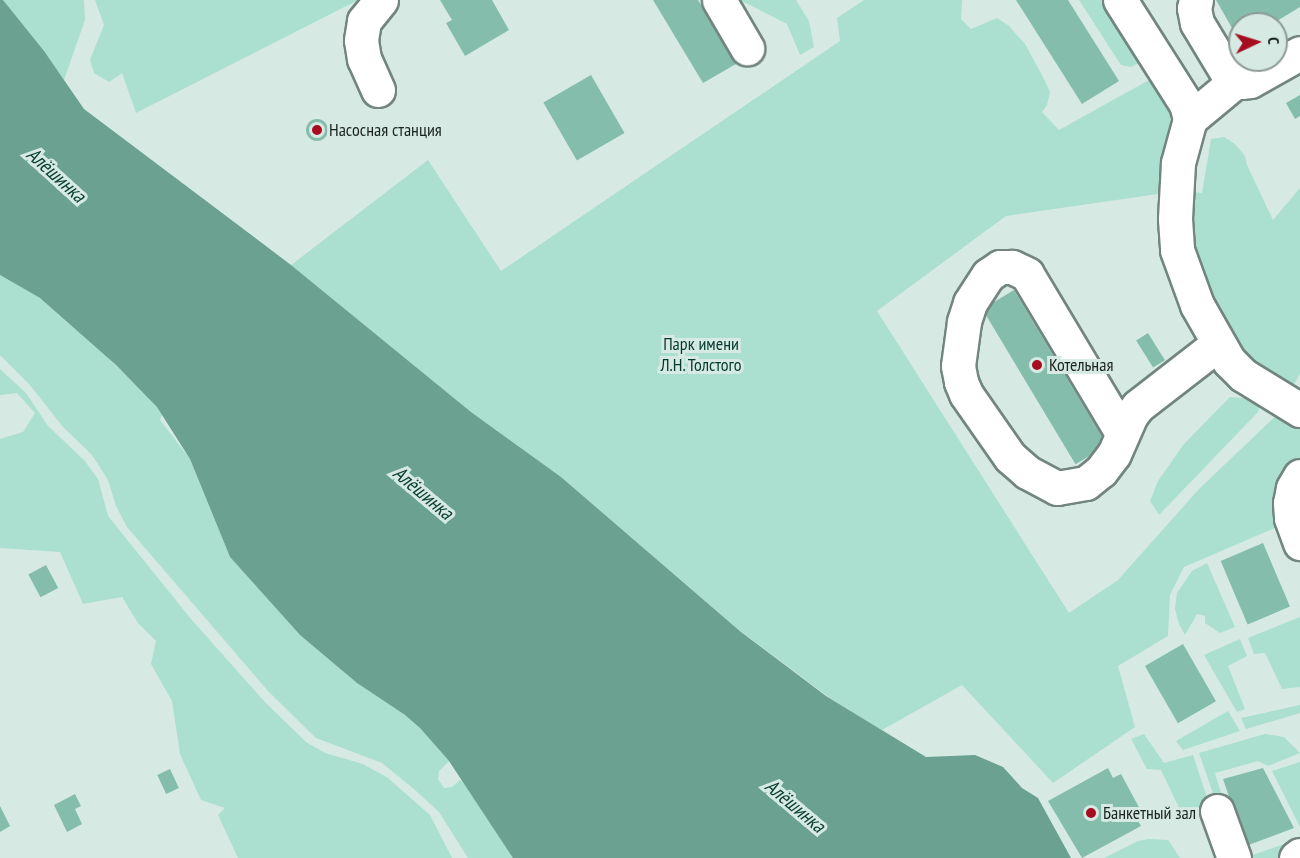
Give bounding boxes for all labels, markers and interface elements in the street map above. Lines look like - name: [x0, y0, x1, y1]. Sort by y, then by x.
- north arrow: [1228, 12, 1288, 72]
- text: С: [1264, 37, 1284, 45]
- place label: Насосная станция: [329, 119, 442, 141]
- marker: Насосная станция: [310, 123, 324, 137]
- water label: Алёшинка: [22, 142, 90, 208]
- park label: Парк имени Л.Н. Толстого: [660, 334, 742, 376]
- place label: Котельная: [1049, 354, 1113, 376]
- marker: Котельная: [1030, 358, 1044, 372]
- water label: Алёшинка: [388, 461, 458, 525]
- water label: Алёшинка: [760, 774, 830, 838]
- place label: Банкетный зал: [1103, 802, 1196, 824]
- marker: Банкетный зал: [1084, 806, 1098, 820]

